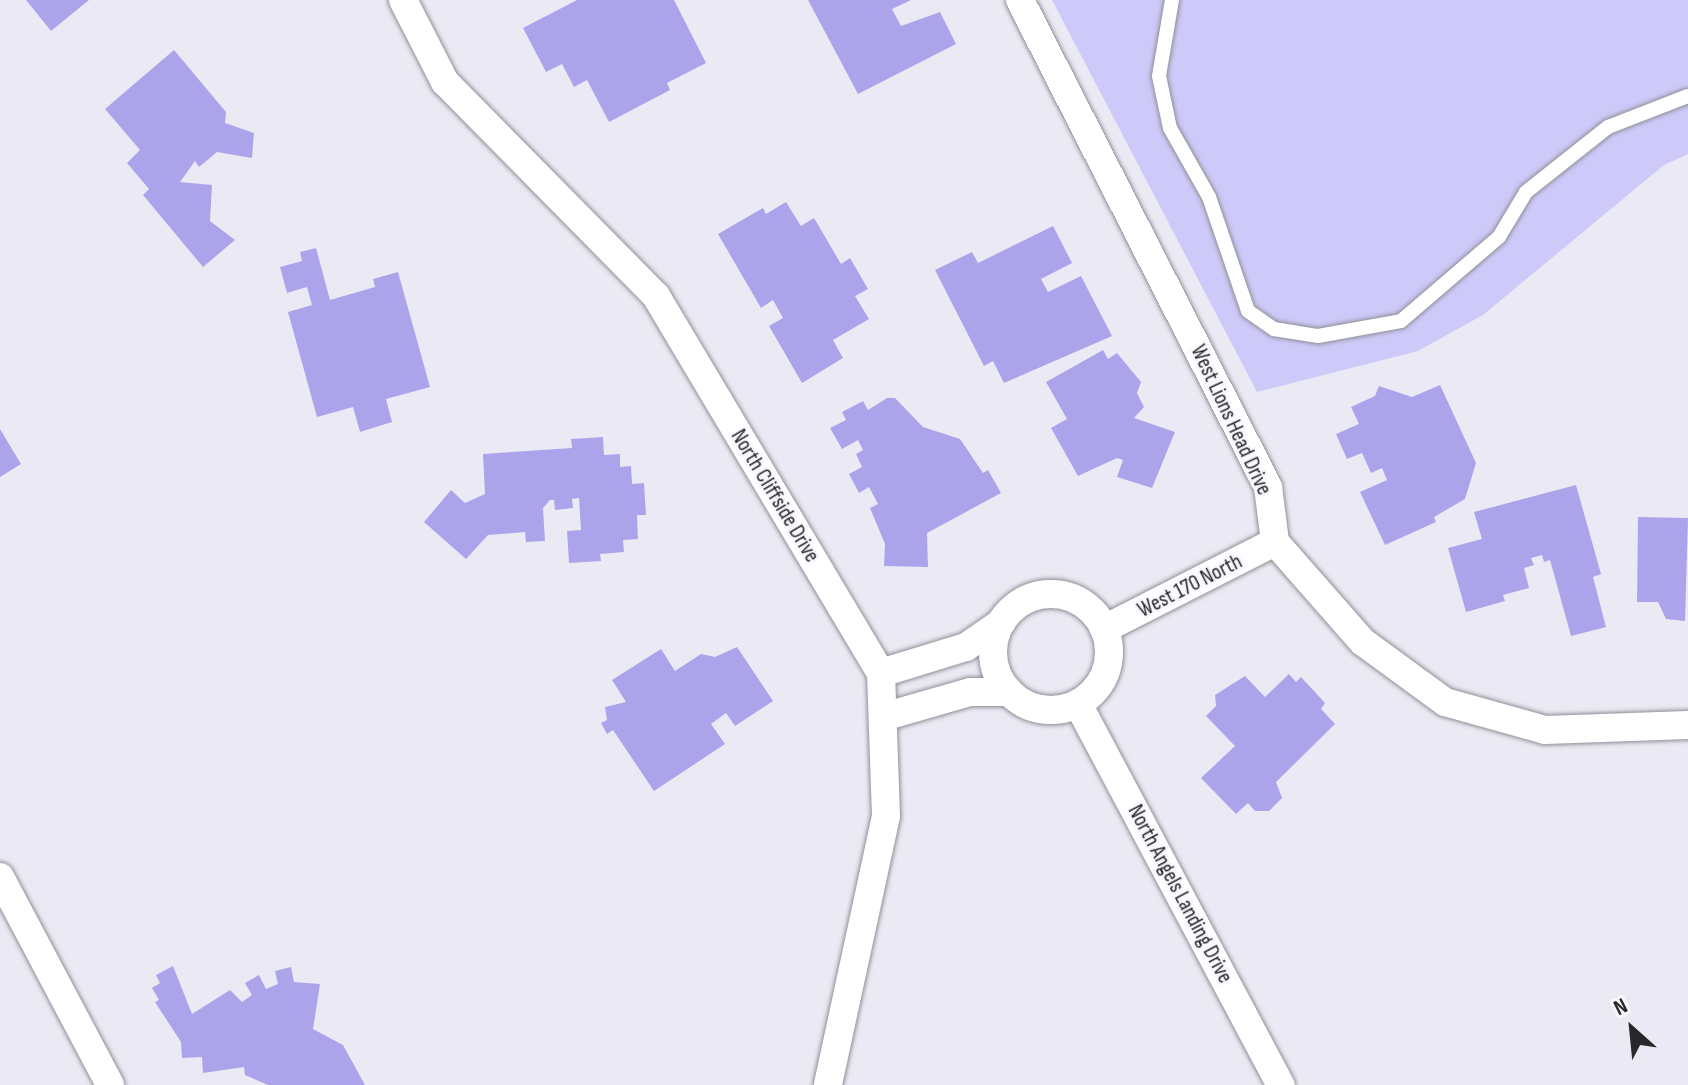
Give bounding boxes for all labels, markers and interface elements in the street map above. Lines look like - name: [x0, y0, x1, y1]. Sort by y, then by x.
- street label: West Lions Head Drive: [1185, 341, 1277, 499]
- street label: North Cliffside Drive: [725, 425, 825, 567]
- street label: West 170 North: [1133, 548, 1247, 624]
- street label: North Angels Landing Drive: [1122, 800, 1238, 988]
- north arrow: [1592, 989, 1672, 1069]
- text: N: [1610, 992, 1632, 1022]

